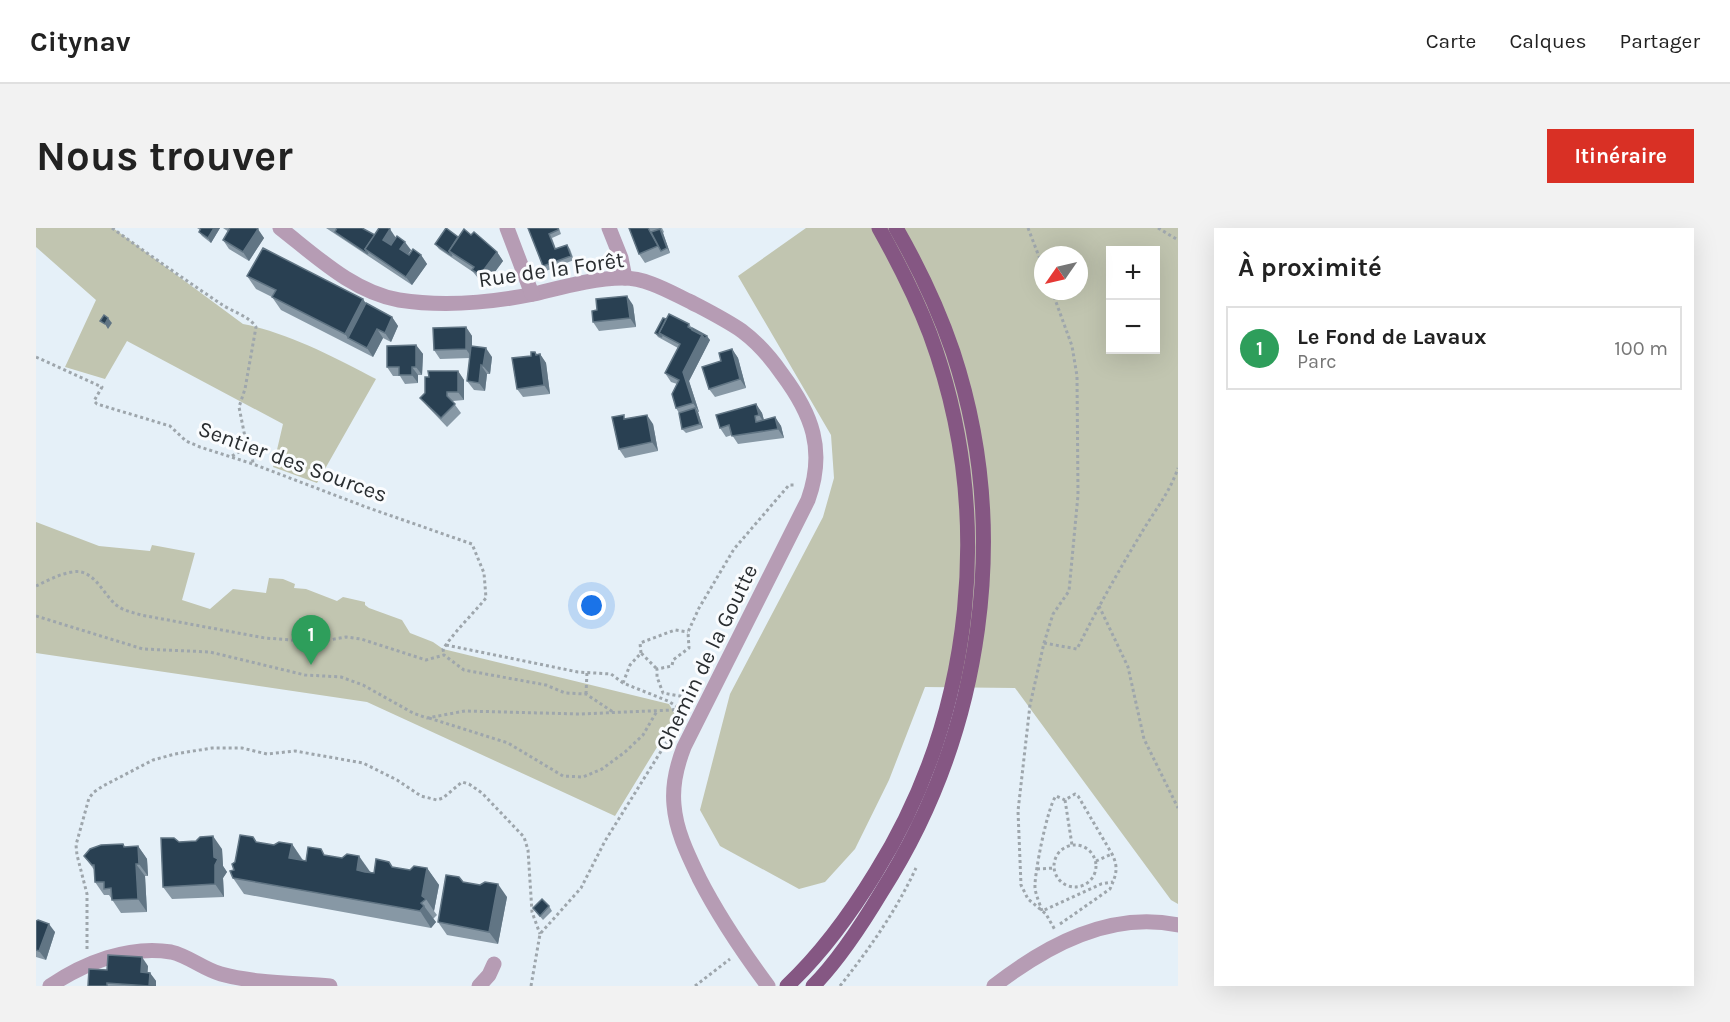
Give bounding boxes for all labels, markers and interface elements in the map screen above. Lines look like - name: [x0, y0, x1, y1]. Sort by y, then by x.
- text: Citynav: [30, 25, 130, 58]
- text: Carte: [1426, 29, 1476, 53]
- text: Calques: [1509, 29, 1587, 53]
- text: Partager: [1620, 29, 1700, 53]
- button: Itinéraire: [1547, 129, 1694, 183]
- text: Nous trouver: [36, 131, 293, 181]
- north arrow: [1034, 246, 1088, 300]
- map controls: [1106, 246, 1160, 354]
- button: +: [1106, 246, 1160, 300]
- street label: Rue de la Forêt: [477, 247, 626, 293]
- text: À proximité: [1238, 252, 1382, 283]
- button: −: [1106, 300, 1160, 354]
- text: Le Fond de Lavaux: [1297, 324, 1486, 350]
- text: 1: [1256, 337, 1263, 360]
- text: 100 m: [1614, 337, 1668, 360]
- text: Parc: [1297, 350, 1337, 373]
- street label: Sentier des Sources: [195, 416, 391, 508]
- street label: Chemin de la Goutte: [650, 560, 763, 755]
- your location: [577, 591, 606, 620]
- pin: 1: [292, 616, 330, 665]

